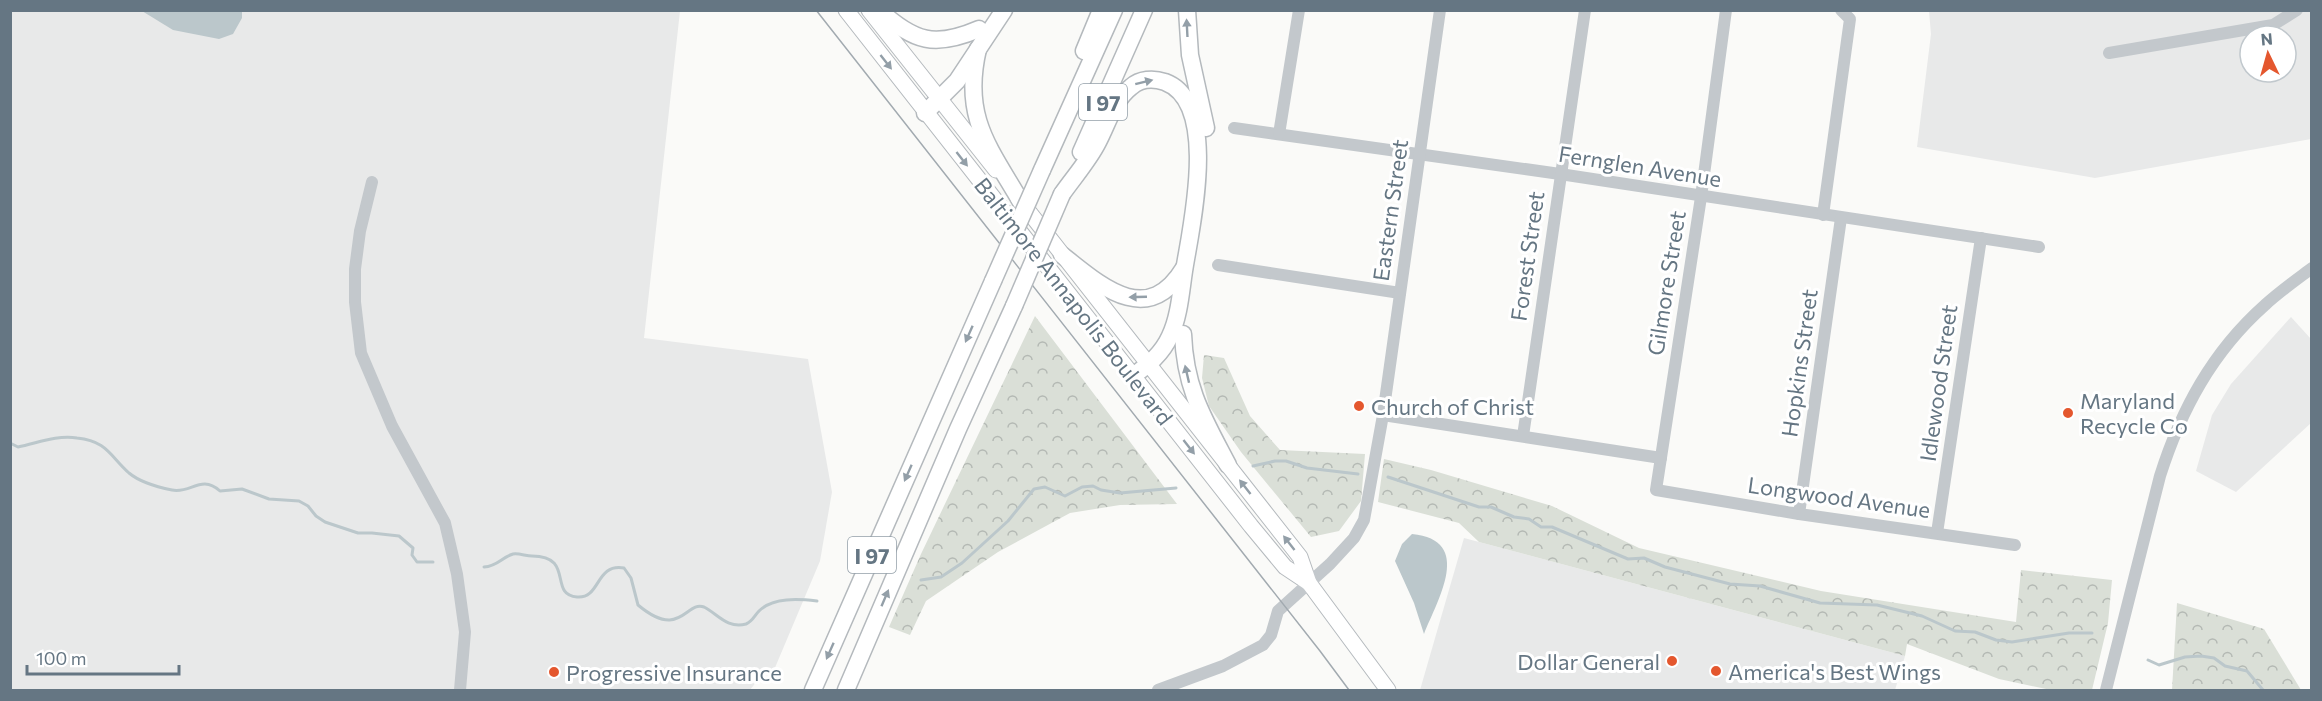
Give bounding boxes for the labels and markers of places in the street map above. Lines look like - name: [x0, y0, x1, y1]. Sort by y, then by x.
- place label: Maryland Recycle Co: [2080, 387, 2188, 439]
- place label: Church of Christ: [1371, 393, 1534, 420]
- marker: Church of Christ: [1352, 399, 1366, 413]
- marker: Maryland Recycle Co: [2061, 406, 2075, 420]
- place label: Dollar General: [1517, 648, 1660, 675]
- marker: Dollar General: [1665, 654, 1679, 668]
- place label: America's Best Wings: [1728, 658, 1941, 685]
- place label: Progressive Insurance: [566, 659, 782, 686]
- marker: America's Best Wings: [1709, 664, 1723, 678]
- marker: Progressive Insurance: [547, 665, 561, 679]

